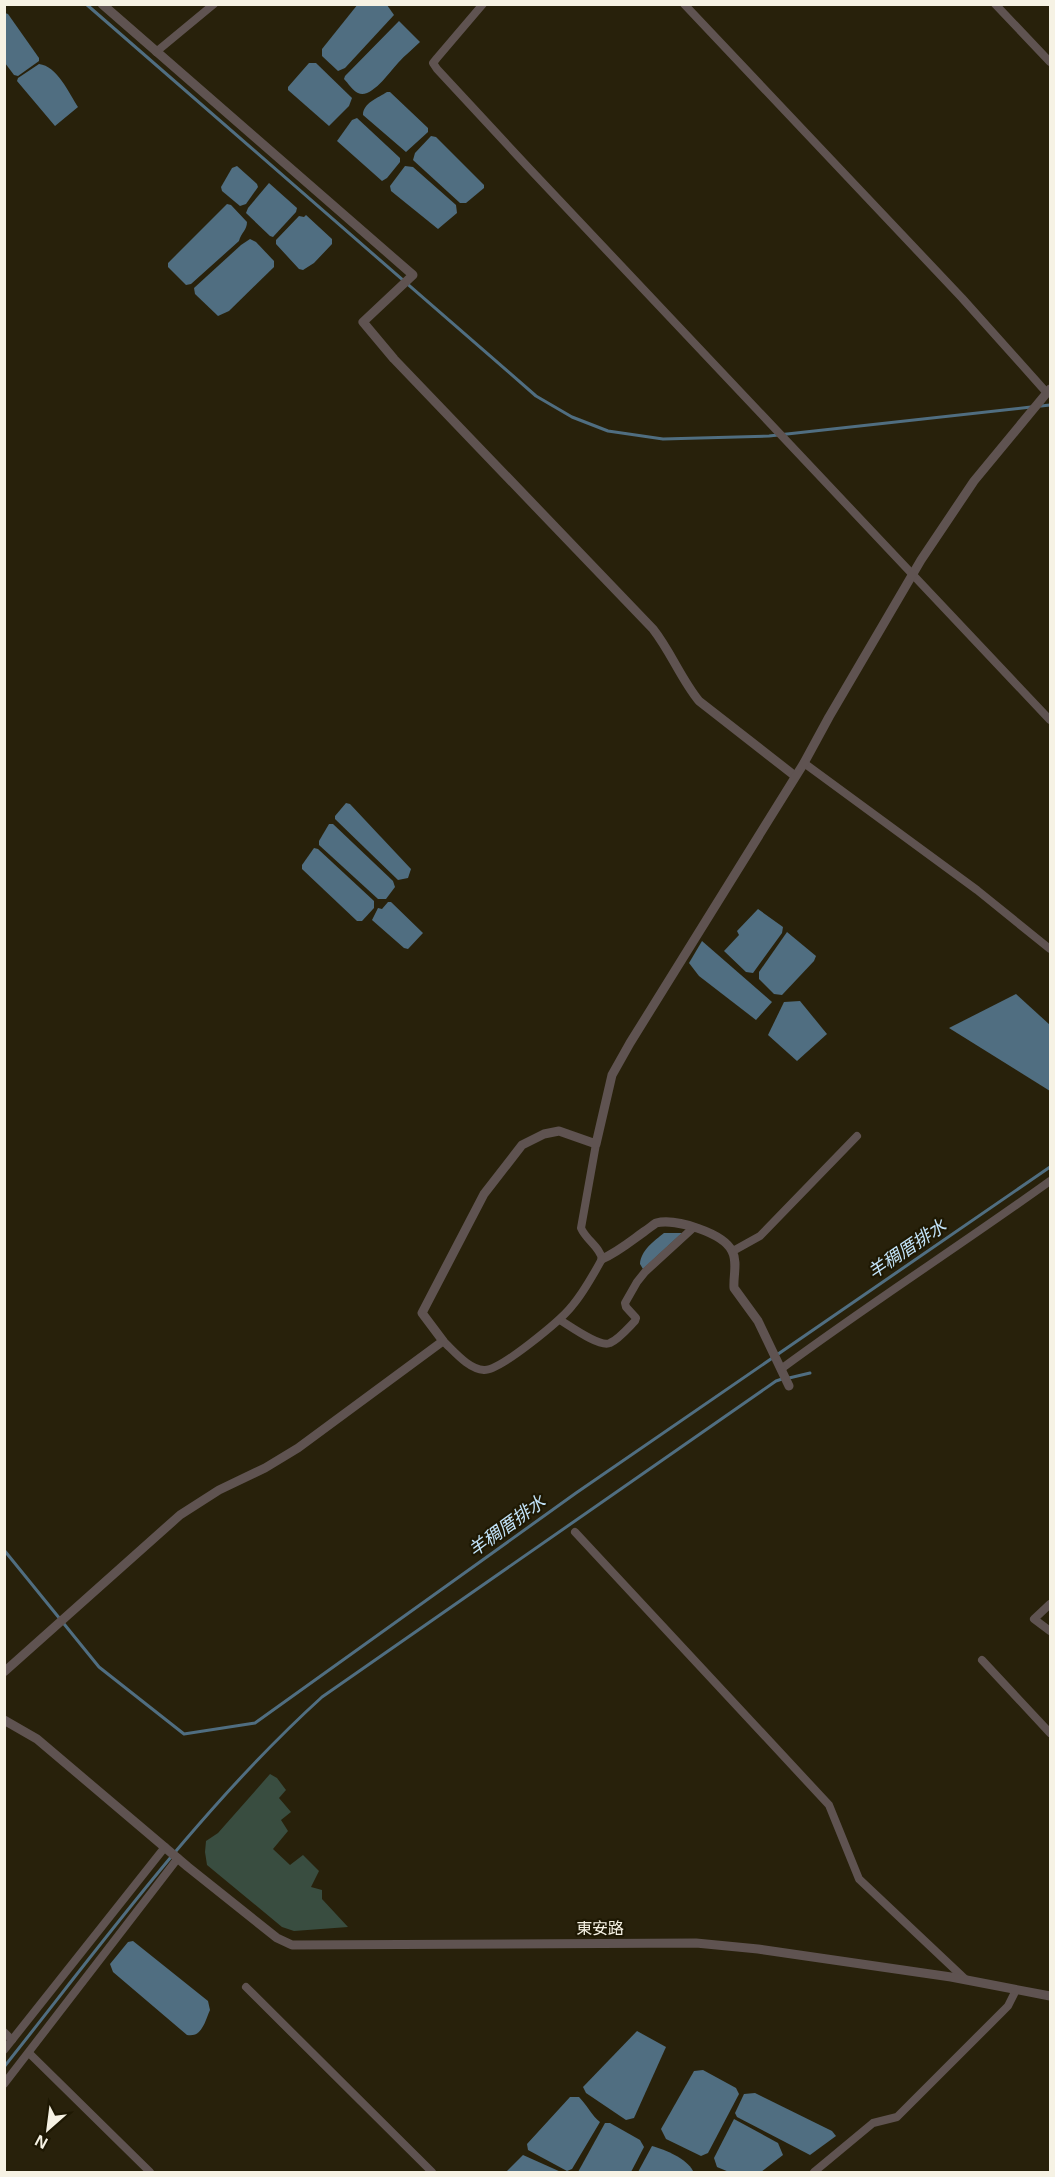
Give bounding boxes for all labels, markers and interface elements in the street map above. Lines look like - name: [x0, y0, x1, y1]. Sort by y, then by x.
- water label: 羊稠厝排水: [864, 1215, 951, 1282]
- water label: 羊稠厝排水: [465, 1491, 550, 1561]
- street label: 東安路: [576, 1920, 624, 1937]
- north arrow: [18, 2099, 78, 2159]
- text: N: [32, 2132, 50, 2152]

